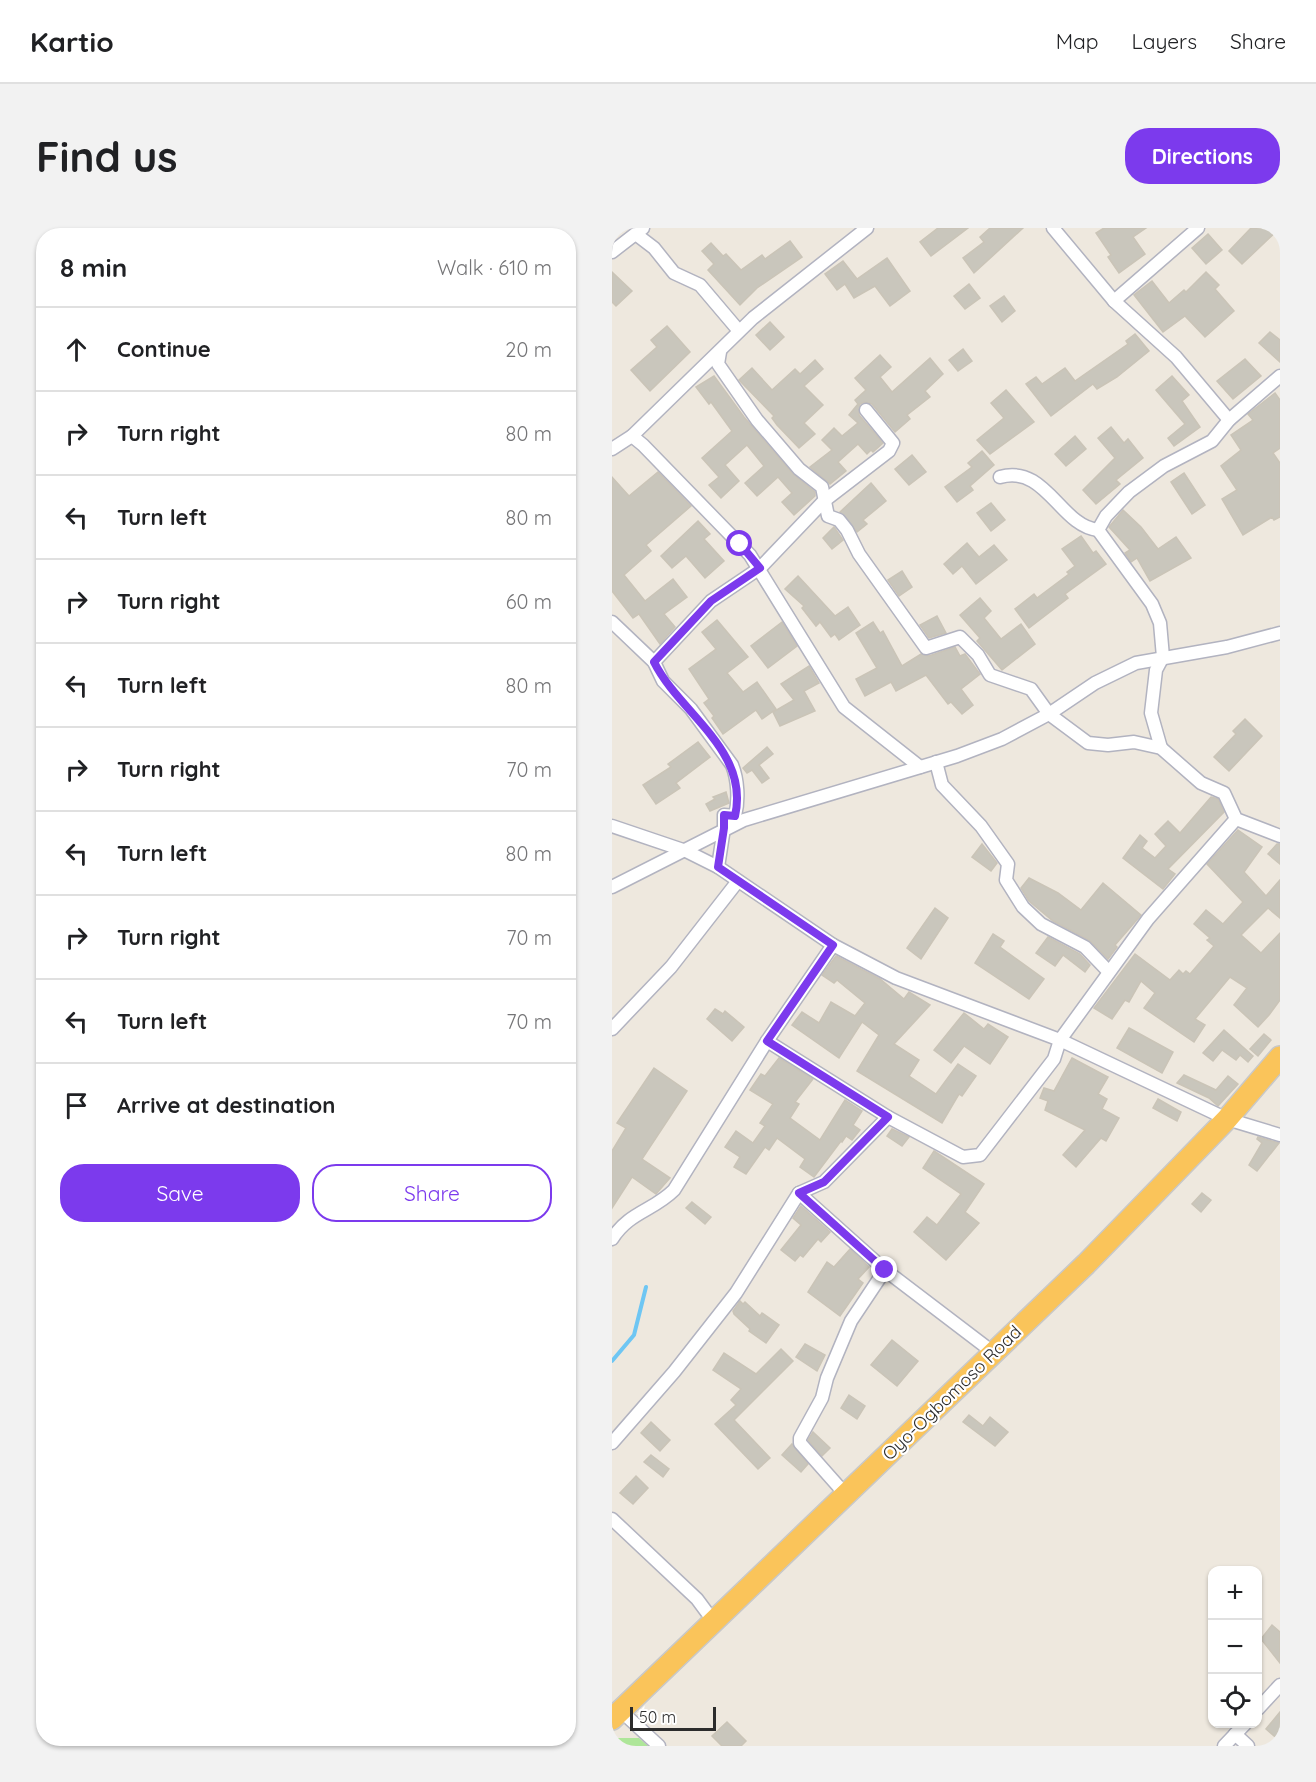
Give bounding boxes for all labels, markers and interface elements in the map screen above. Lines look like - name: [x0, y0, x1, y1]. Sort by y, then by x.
- text: Kartio: [30, 24, 114, 59]
- text: Map: [1056, 28, 1099, 54]
- text: Layers: [1132, 28, 1197, 54]
- text: Share: [1230, 28, 1286, 54]
- button: Directions: [1125, 128, 1280, 184]
- text: Find us: [36, 130, 178, 183]
- text: 8 min: [60, 251, 127, 284]
- text: Walk · 610 m: [437, 255, 552, 280]
- icon: ahead: [60, 333, 93, 366]
- text: Continue: [117, 335, 211, 363]
- text: 20 m: [505, 337, 552, 362]
- icon: right: [60, 417, 93, 450]
- text: Turn right: [117, 419, 221, 447]
- text: 80 m: [506, 421, 552, 446]
- icon: left: [60, 501, 93, 534]
- text: Turn left: [117, 503, 207, 531]
- text: 80 m: [506, 505, 552, 530]
- route start: [726, 530, 752, 556]
- icon: right: [60, 585, 93, 618]
- text: Turn right: [117, 587, 221, 615]
- text: 60 m: [506, 589, 552, 614]
- icon: left: [60, 669, 93, 702]
- text: Turn left: [117, 671, 207, 699]
- text: 80 m: [506, 673, 552, 698]
- icon: right: [60, 753, 93, 786]
- text: Turn right: [117, 755, 221, 783]
- text: 70 m: [506, 757, 552, 782]
- icon: left: [60, 837, 93, 870]
- text: Turn left: [117, 839, 207, 867]
- text: 80 m: [506, 841, 552, 866]
- icon: right: [60, 921, 93, 954]
- text: Turn right: [117, 923, 221, 951]
- text: 70 m: [506, 925, 552, 950]
- icon: left: [60, 1005, 93, 1038]
- text: Turn left: [117, 1007, 207, 1035]
- text: 70 m: [506, 1009, 552, 1034]
- icon: arrive: [60, 1089, 93, 1122]
- text: Arrive at destination: [117, 1091, 335, 1119]
- button: Save: [60, 1164, 300, 1222]
- button: Share: [312, 1164, 552, 1222]
- route end: [871, 1256, 897, 1282]
- street label: Oyo-Ogbomoso Road: [877, 1320, 1026, 1465]
- map controls: [1208, 1566, 1262, 1728]
- button: +: [1208, 1566, 1262, 1620]
- button: −: [1208, 1620, 1262, 1674]
- button: locate: [1208, 1674, 1262, 1728]
- scale bar: [630, 1704, 716, 1732]
- text: 50 m: [639, 1707, 676, 1727]

